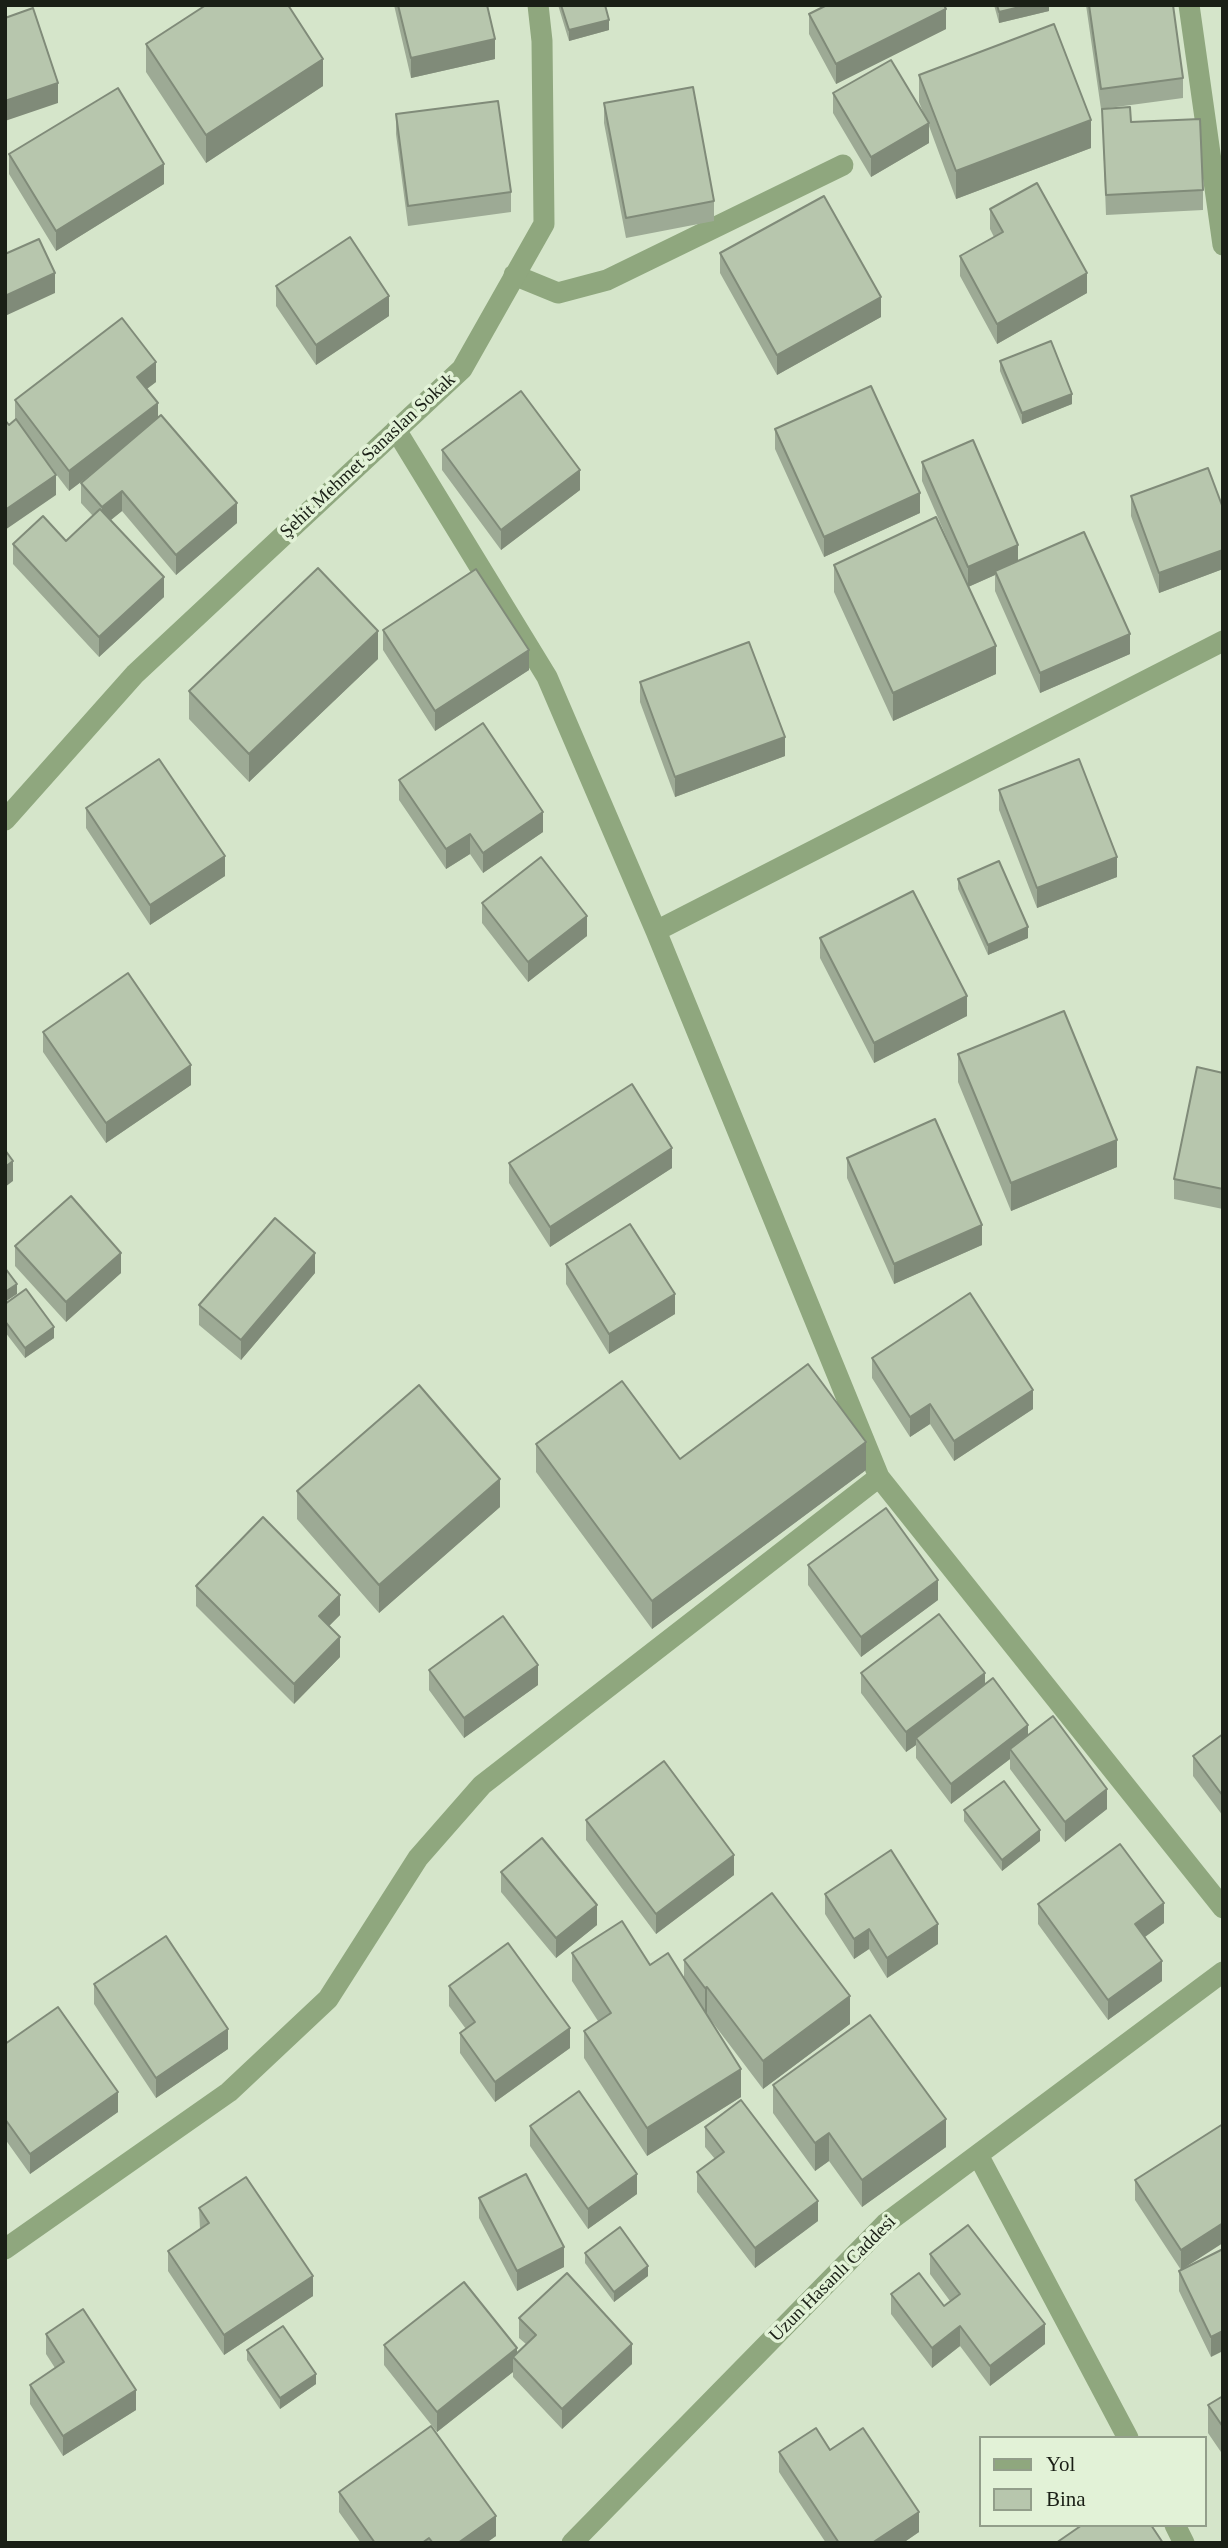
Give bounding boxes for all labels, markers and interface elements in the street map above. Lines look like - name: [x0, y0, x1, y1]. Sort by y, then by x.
- street label: Şehit Mehmet Sanaslan Sokak: [276, 369, 460, 543]
- street label: Uzun Hasanlı Caddesi: [765, 2211, 901, 2347]
- legend: [979, 2436, 1207, 2527]
- text: Yol: [1046, 2452, 1075, 2476]
- text: Bina: [1046, 2487, 1086, 2511]

